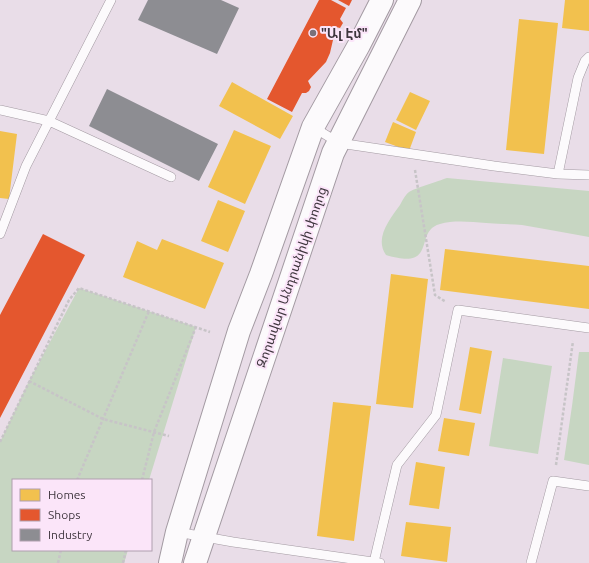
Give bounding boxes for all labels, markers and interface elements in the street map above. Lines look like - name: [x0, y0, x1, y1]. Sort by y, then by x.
- place label: "Ալ Էմ": [321, 26, 368, 41]
- marker: "Ալ Էմ": [308, 28, 318, 38]
- street label: Զորավար Անդրանիկի փողոց: [253, 185, 330, 370]
- legend: [12, 479, 152, 551]
- text: Homes: [48, 488, 86, 501]
- text: Shops: [48, 508, 80, 521]
- text: Industry: [48, 528, 93, 541]

